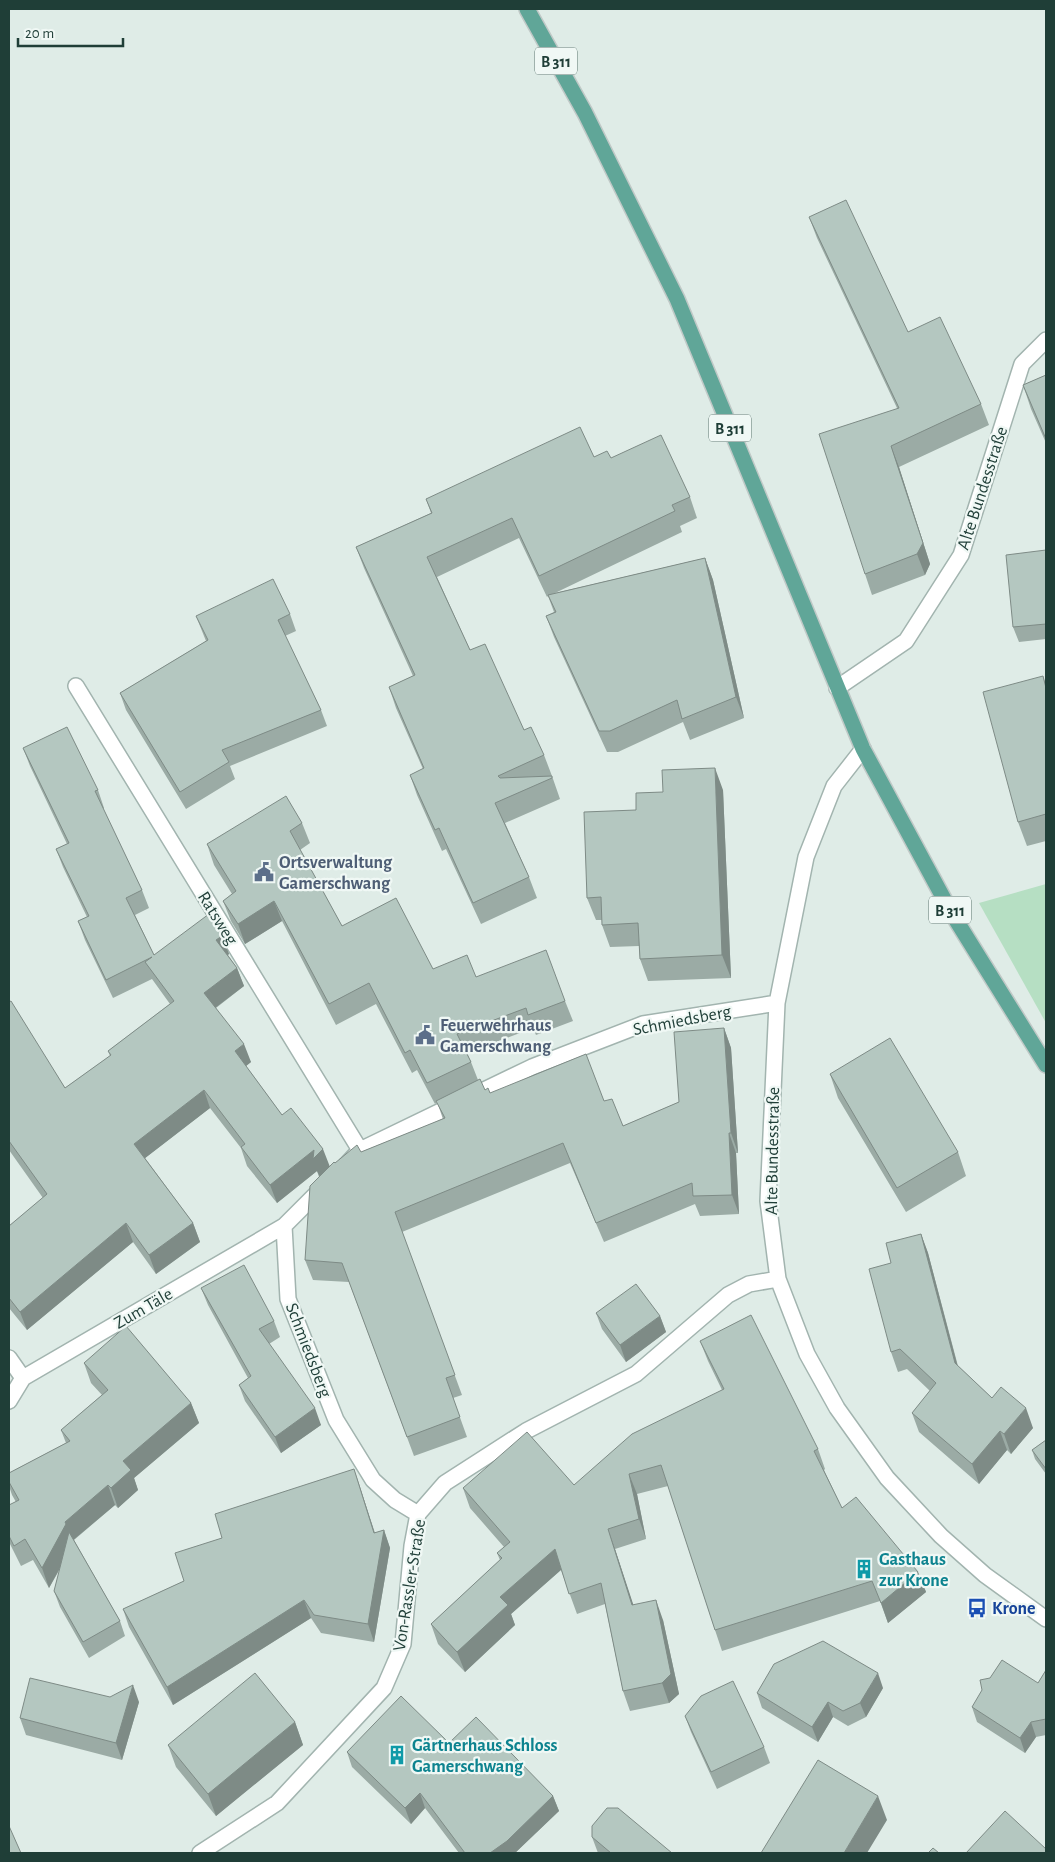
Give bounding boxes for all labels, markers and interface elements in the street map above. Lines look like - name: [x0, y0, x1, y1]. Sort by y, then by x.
- scale bar: [18, 15, 122, 47]
- text: 20 m: [25, 26, 54, 41]
- road number: B 311: [535, 48, 577, 74]
- road number: B 311: [709, 414, 751, 442]
- street label: Alte Bundesstraße: [955, 424, 1011, 552]
- place label: Ortsverwaltung Gamerschwang: [279, 854, 393, 893]
- public building icon: Ortsverwaltung Gamerschwang: [253, 861, 275, 883]
- street label: Ratsweg: [194, 889, 241, 949]
- road number: B 311: [929, 896, 971, 924]
- street label: Schmiedsberg: [632, 1003, 733, 1039]
- place label: Feuerwehrhaus Gamerschwang: [440, 1017, 552, 1056]
- public building icon: Feuerwehrhaus Gamerschwang: [414, 1024, 436, 1046]
- street label: Alte Bundesstraße: [763, 1087, 783, 1215]
- street label: Zum Täle: [111, 1285, 176, 1333]
- street label: Schmiedsberg: [282, 1301, 334, 1400]
- street label: Von-Rassler-Straße: [391, 1518, 429, 1652]
- place label: Gasthaus zur Krone: [879, 1551, 948, 1590]
- building icon: Gasthaus zur Krone: [853, 1558, 875, 1580]
- bus stop icon: Krone: [966, 1597, 988, 1619]
- place label: Krone: [992, 1600, 1035, 1618]
- place label: Gärtnerhaus Schloss Gamerschwang: [412, 1737, 558, 1776]
- building icon: Gärtnerhaus Schloss Gamerschwang: [386, 1744, 408, 1766]

